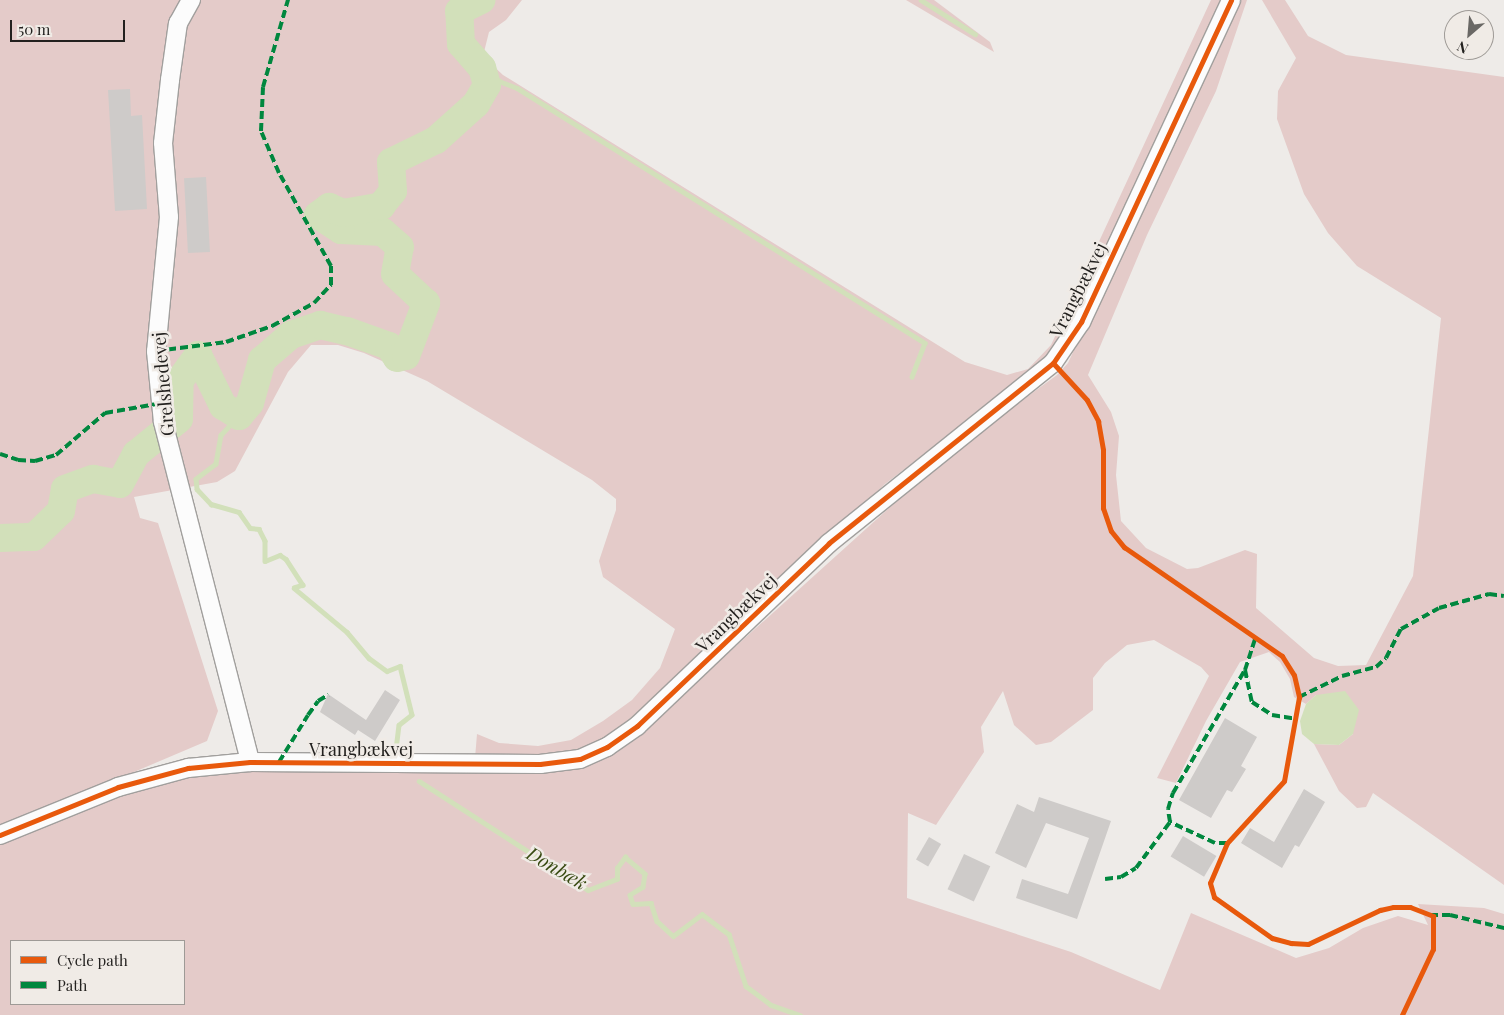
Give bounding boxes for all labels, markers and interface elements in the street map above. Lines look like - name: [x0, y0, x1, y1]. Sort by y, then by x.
- scale bar: [12, 10, 128, 42]
- north arrow: [1444, 10, 1494, 60]
- text: 50 m: [18, 19, 50, 39]
- text: N: [1454, 37, 1471, 59]
- street label: Vrangbækvej: [1045, 239, 1111, 341]
- street label: Grelshedevej: [148, 331, 178, 437]
- street label: Vrangbækvej: [691, 569, 781, 657]
- street label: Vrangbækvej: [309, 738, 413, 760]
- water label: Donbæk: [523, 842, 591, 894]
- legend: [10, 940, 185, 1005]
- text: Cycle path: [57, 950, 128, 970]
- text: Path: [57, 975, 87, 995]

